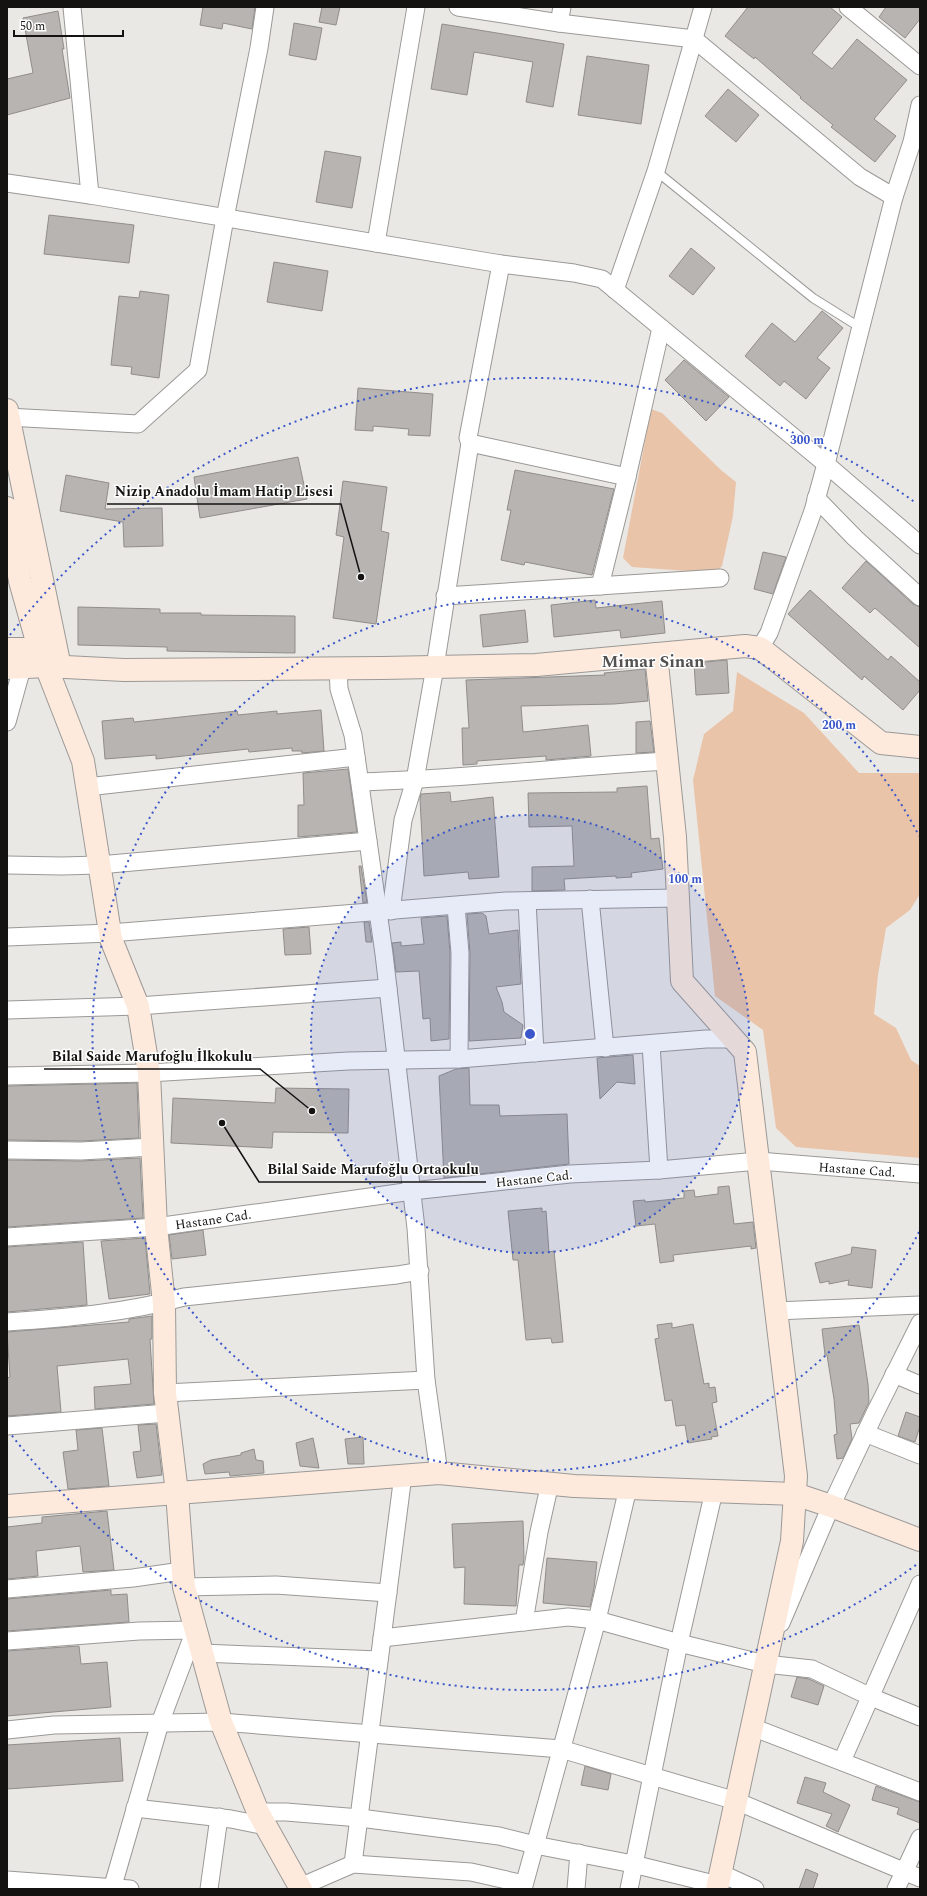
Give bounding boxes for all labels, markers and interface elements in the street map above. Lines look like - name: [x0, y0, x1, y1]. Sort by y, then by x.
- scale bar: [14, 12, 123, 38]
- text: 50 m: [20, 17, 45, 36]
- text: 300 m: [790, 431, 824, 450]
- callout: Nizip Anadolu İmam Hatip Lisesi: [107, 478, 341, 504]
- text: Nizip Anadolu İmam Hatip Lisesi: [115, 481, 333, 502]
- district label: Mimar Sinan: [601, 649, 705, 675]
- text: 200 m: [822, 716, 856, 735]
- text: 100 m: [668, 870, 702, 889]
- centre of rings: [523, 1027, 537, 1041]
- callout: Bilal Saide Marufoğlu İlkokulu: [44, 1043, 260, 1069]
- text: Bilal Saide Marufoğlu İlkokulu: [52, 1046, 253, 1067]
- callout: Bilal Saide Marufoğlu Ortaokulu: [259, 1156, 486, 1182]
- street label: Hastane Cad.: [818, 1157, 896, 1183]
- text: Bilal Saide Marufoğlu Ortaokulu: [267, 1159, 480, 1180]
- street label: Hastane Cad.: [495, 1165, 573, 1193]
- street label: Hastane Cad.: [174, 1205, 253, 1235]

